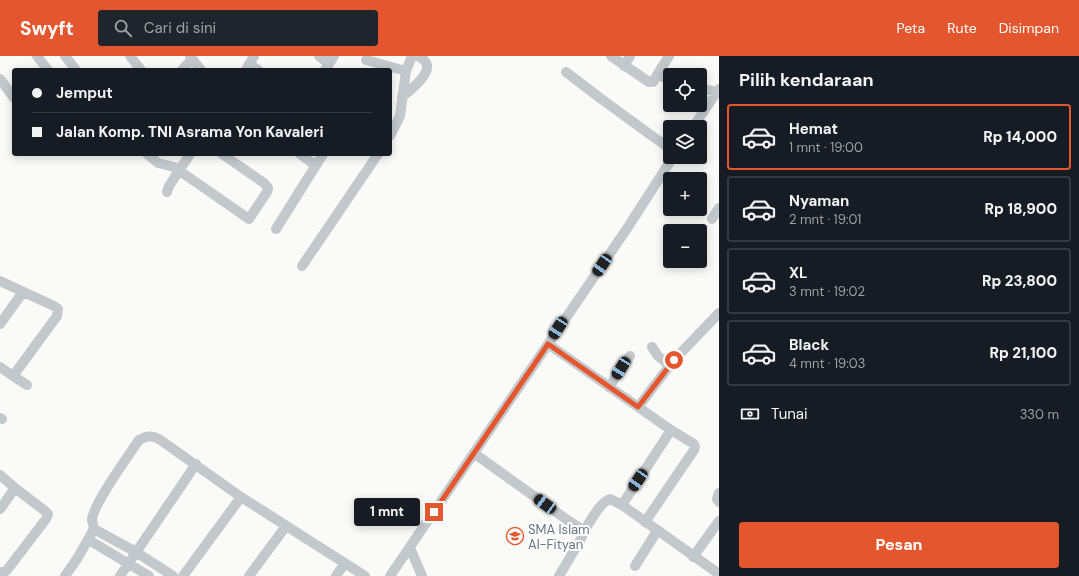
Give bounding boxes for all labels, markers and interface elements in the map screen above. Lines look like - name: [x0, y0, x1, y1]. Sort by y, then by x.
- search box: [98, 10, 378, 46]
- text: Swyft: [20, 16, 74, 41]
- icon: search: [112, 17, 134, 39]
- text: Cari di sini: [144, 18, 216, 38]
- text: Peta: [897, 19, 925, 37]
- text: Rute: [947, 19, 977, 37]
- text: Disimpan: [999, 19, 1059, 37]
- map controls: [663, 68, 707, 268]
- button: locate: [663, 68, 707, 112]
- text: Pilih kendaraan: [739, 68, 874, 92]
- text: Jemput: [56, 83, 113, 103]
- icon: car: [741, 119, 777, 155]
- text: Hemat: [789, 119, 838, 139]
- button: layers: [663, 120, 707, 164]
- text: Jalan Komp. TNI Asrama Yon Kavaleri: [56, 122, 324, 142]
- text: Rp 14,000: [983, 127, 1057, 147]
- text: 1 mnt · 19:00: [789, 139, 863, 156]
- button: +: [663, 172, 707, 216]
- icon: car: [741, 191, 777, 227]
- text: Nyaman: [789, 191, 849, 211]
- text: Rp 18,900: [985, 199, 1057, 219]
- text: 2 mnt · 19:01: [789, 211, 861, 228]
- button: −: [663, 224, 707, 268]
- car: [590, 252, 614, 278]
- icon: car: [741, 263, 777, 299]
- text: XL: [789, 263, 807, 283]
- text: Rp 23,800: [982, 271, 1057, 291]
- text: 3 mnt · 19:02: [789, 283, 865, 300]
- car: [546, 315, 570, 341]
- icon: car: [741, 335, 777, 371]
- text: Black: [789, 335, 829, 355]
- text: Rp 21,100: [989, 343, 1057, 363]
- route start: [665, 351, 683, 369]
- car: [610, 355, 632, 381]
- text: 4 mnt · 19:03: [789, 355, 865, 372]
- icon: cash: [739, 403, 761, 425]
- text: Tunai: [771, 404, 808, 424]
- text: 330 m: [1020, 406, 1059, 423]
- car: [626, 467, 650, 493]
- car: [532, 492, 558, 516]
- callout: 1 mnt: [354, 498, 420, 526]
- text: 1 mnt: [370, 503, 404, 520]
- route end: [425, 503, 443, 521]
- place label: SMA Islam Al-Fityan: [528, 521, 590, 553]
- button: Pesan: [739, 522, 1059, 568]
- school or university icon: SMA Islam Al-Fityan: [505, 526, 525, 546]

